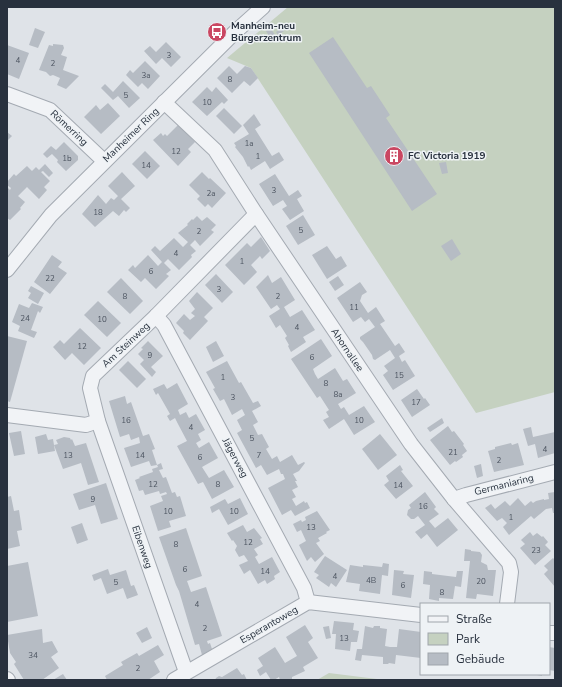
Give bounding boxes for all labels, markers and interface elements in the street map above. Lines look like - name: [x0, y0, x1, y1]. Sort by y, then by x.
- place label: Manheim-neu Bürgerzentrum: [231, 19, 301, 45]
- bus stop icon: Manheim-neu Bürgerzentrum: [206, 21, 228, 43]
- house number: 3: [167, 50, 172, 61]
- house number: 4: [16, 55, 21, 66]
- house number: 2: [51, 58, 56, 69]
- house number: 3a: [141, 70, 151, 81]
- house number: 8: [228, 74, 233, 85]
- house number: 5: [124, 90, 129, 101]
- house number: 10: [202, 97, 212, 108]
- street label: Manheimer Ring: [100, 104, 162, 166]
- street label: Römerring: [47, 107, 91, 149]
- house number: 1a: [244, 138, 254, 149]
- building icon: FC Victoria 1919: [383, 145, 405, 167]
- house number: 12: [171, 146, 181, 157]
- place label: FC Victoria 1919: [408, 149, 486, 163]
- house number: 1: [256, 151, 261, 162]
- house number: 1b: [62, 153, 72, 164]
- house number: 14: [141, 160, 151, 171]
- house number: 3: [272, 185, 277, 196]
- house number: 2a: [206, 188, 216, 199]
- house number: 18: [93, 207, 103, 218]
- house number: 5: [299, 225, 304, 236]
- house number: 2: [197, 226, 202, 237]
- house number: 4: [174, 248, 179, 259]
- house number: 1: [240, 256, 245, 267]
- house number: 6: [149, 266, 154, 277]
- house number: 22: [45, 273, 55, 284]
- house number: 3: [217, 284, 222, 295]
- house number: 8: [123, 291, 128, 302]
- house number: 2: [276, 291, 281, 302]
- house number: 11: [349, 302, 359, 313]
- house number: 24: [20, 313, 30, 324]
- house number: 10: [97, 314, 107, 325]
- street label: Am Steinweg: [99, 319, 153, 371]
- house number: 4: [295, 322, 300, 333]
- street label: Ahornallee: [327, 326, 367, 374]
- house number: 12: [77, 341, 87, 352]
- house number: 9: [148, 350, 153, 361]
- house number: 6: [310, 352, 315, 363]
- house number: 15: [394, 370, 404, 381]
- house number: 1: [221, 372, 226, 383]
- house number: 8: [324, 378, 329, 389]
- house number: 8a: [333, 389, 343, 400]
- house number: 3: [231, 392, 236, 403]
- house number: 17: [411, 397, 421, 408]
- house number: 16: [121, 415, 131, 426]
- house number: 10: [354, 415, 364, 426]
- house number: 4: [189, 422, 194, 433]
- house number: 5: [250, 433, 255, 444]
- street label: Jägerweg: [218, 435, 251, 480]
- house number: 4: [543, 444, 548, 455]
- house number: 21: [448, 447, 458, 458]
- house number: 13: [63, 450, 73, 461]
- house number: 14: [135, 450, 145, 461]
- house number: 7: [257, 450, 262, 461]
- house number: 6: [198, 452, 203, 463]
- house number: 2: [497, 455, 502, 466]
- street label: Germaniaring: [473, 471, 535, 499]
- house number: 12: [148, 479, 158, 490]
- house number: 8: [216, 479, 221, 490]
- house number: 14: [393, 480, 403, 491]
- house number: 9: [91, 494, 96, 505]
- house number: 16: [418, 501, 428, 512]
- house number: 10: [163, 506, 173, 517]
- house number: 10: [229, 506, 239, 517]
- house number: 1: [509, 512, 514, 523]
- house number: 13: [306, 522, 316, 533]
- street label: Eibenweg: [128, 524, 156, 570]
- house number: 12: [243, 537, 253, 548]
- house number: 8: [174, 539, 179, 550]
- house number: 23: [531, 545, 541, 556]
- house number: 6: [183, 564, 188, 575]
- house number: 14: [260, 566, 270, 577]
- house number: 4: [333, 571, 338, 582]
- house number: 4B: [366, 575, 376, 586]
- house number: 20: [476, 576, 486, 587]
- house number: 5: [114, 577, 119, 588]
- house number: 6: [401, 580, 406, 591]
- house number: 8: [440, 587, 445, 598]
- house number: 4: [195, 599, 200, 610]
- street label: Esperantoweg: [237, 603, 301, 647]
- legend: [420, 603, 550, 675]
- text: Straße: [456, 611, 492, 627]
- house number: 2: [203, 623, 208, 634]
- text: Park: [456, 631, 481, 647]
- house number: 13: [339, 633, 349, 644]
- house number: 34: [28, 650, 38, 661]
- text: Gebäude: [456, 651, 505, 667]
- house number: 2: [136, 663, 141, 674]

